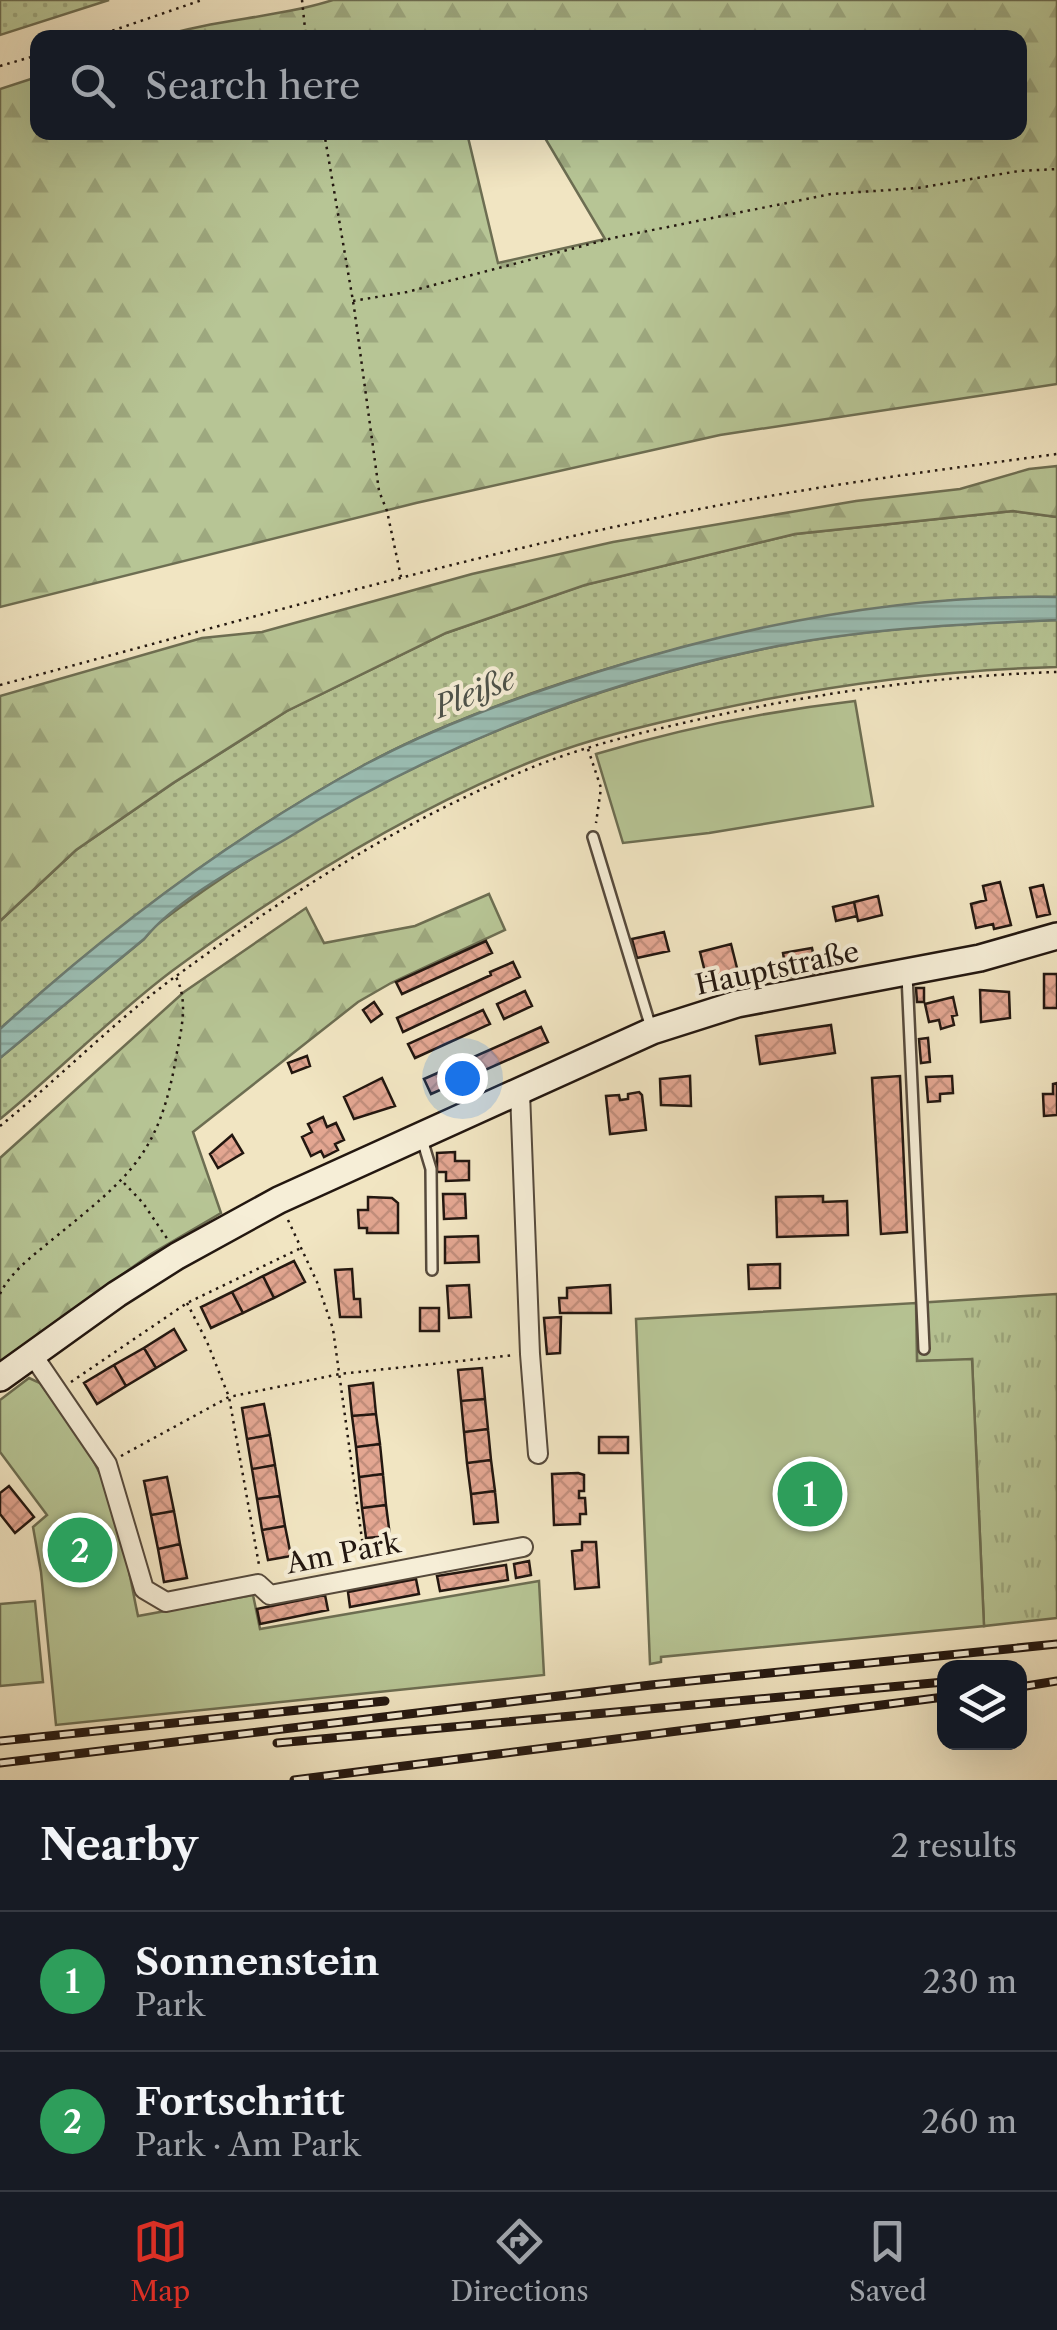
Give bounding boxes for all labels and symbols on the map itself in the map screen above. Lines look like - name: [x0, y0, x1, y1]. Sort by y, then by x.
- water label: Pleiße: [427, 659, 522, 726]
- street label: Hauptstraße: [692, 934, 862, 1002]
- your location: [437, 1053, 488, 1104]
- pin: 1: [778, 1456, 842, 1532]
- pin: 2: [48, 1512, 112, 1588]
- street label: Am Park: [282, 1525, 405, 1581]

